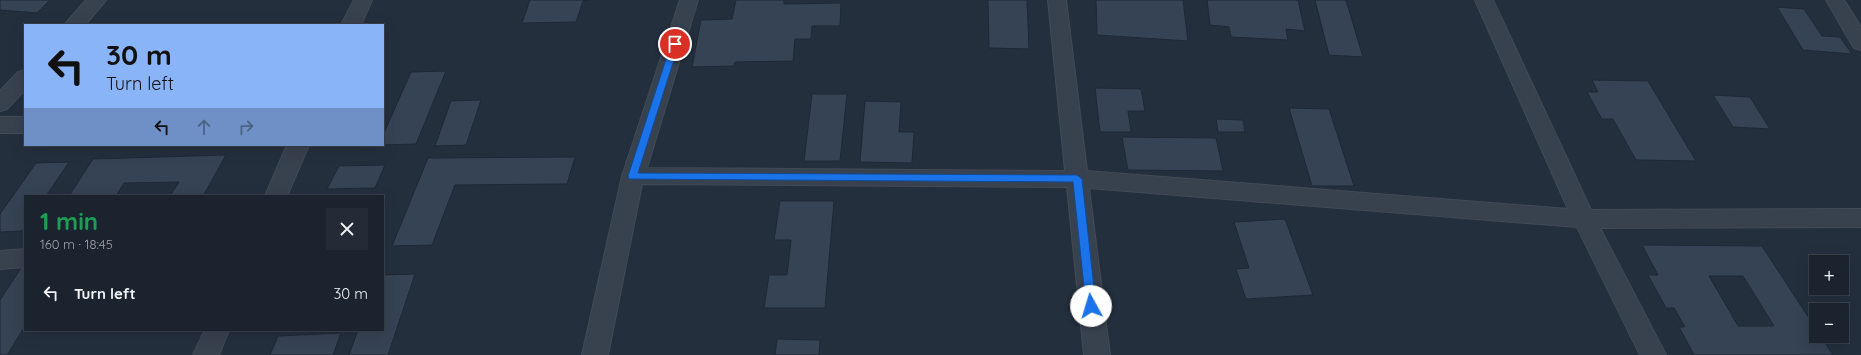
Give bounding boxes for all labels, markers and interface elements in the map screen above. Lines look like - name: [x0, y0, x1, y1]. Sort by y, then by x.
- pin: [658, 27, 692, 61]
- icon: arrive: [664, 33, 686, 55]
- text: 30 m: [106, 37, 172, 72]
- icon: left: [40, 40, 92, 92]
- text: Turn left: [106, 72, 174, 95]
- icon: left: [151, 116, 173, 138]
- icon: ahead: [193, 116, 215, 138]
- icon: right: [235, 116, 257, 138]
- text: 1 min: [40, 206, 98, 236]
- button: close: [326, 208, 368, 250]
- text: 160 m · 18:45: [40, 236, 113, 252]
- map controls: [1809, 255, 1849, 343]
- button: +: [1809, 255, 1849, 295]
- icon: left: [40, 282, 62, 304]
- text: Turn left: [74, 284, 136, 303]
- text: 30 m: [333, 284, 368, 303]
- position arrow: [1070, 285, 1112, 327]
- button: −: [1809, 303, 1849, 343]

